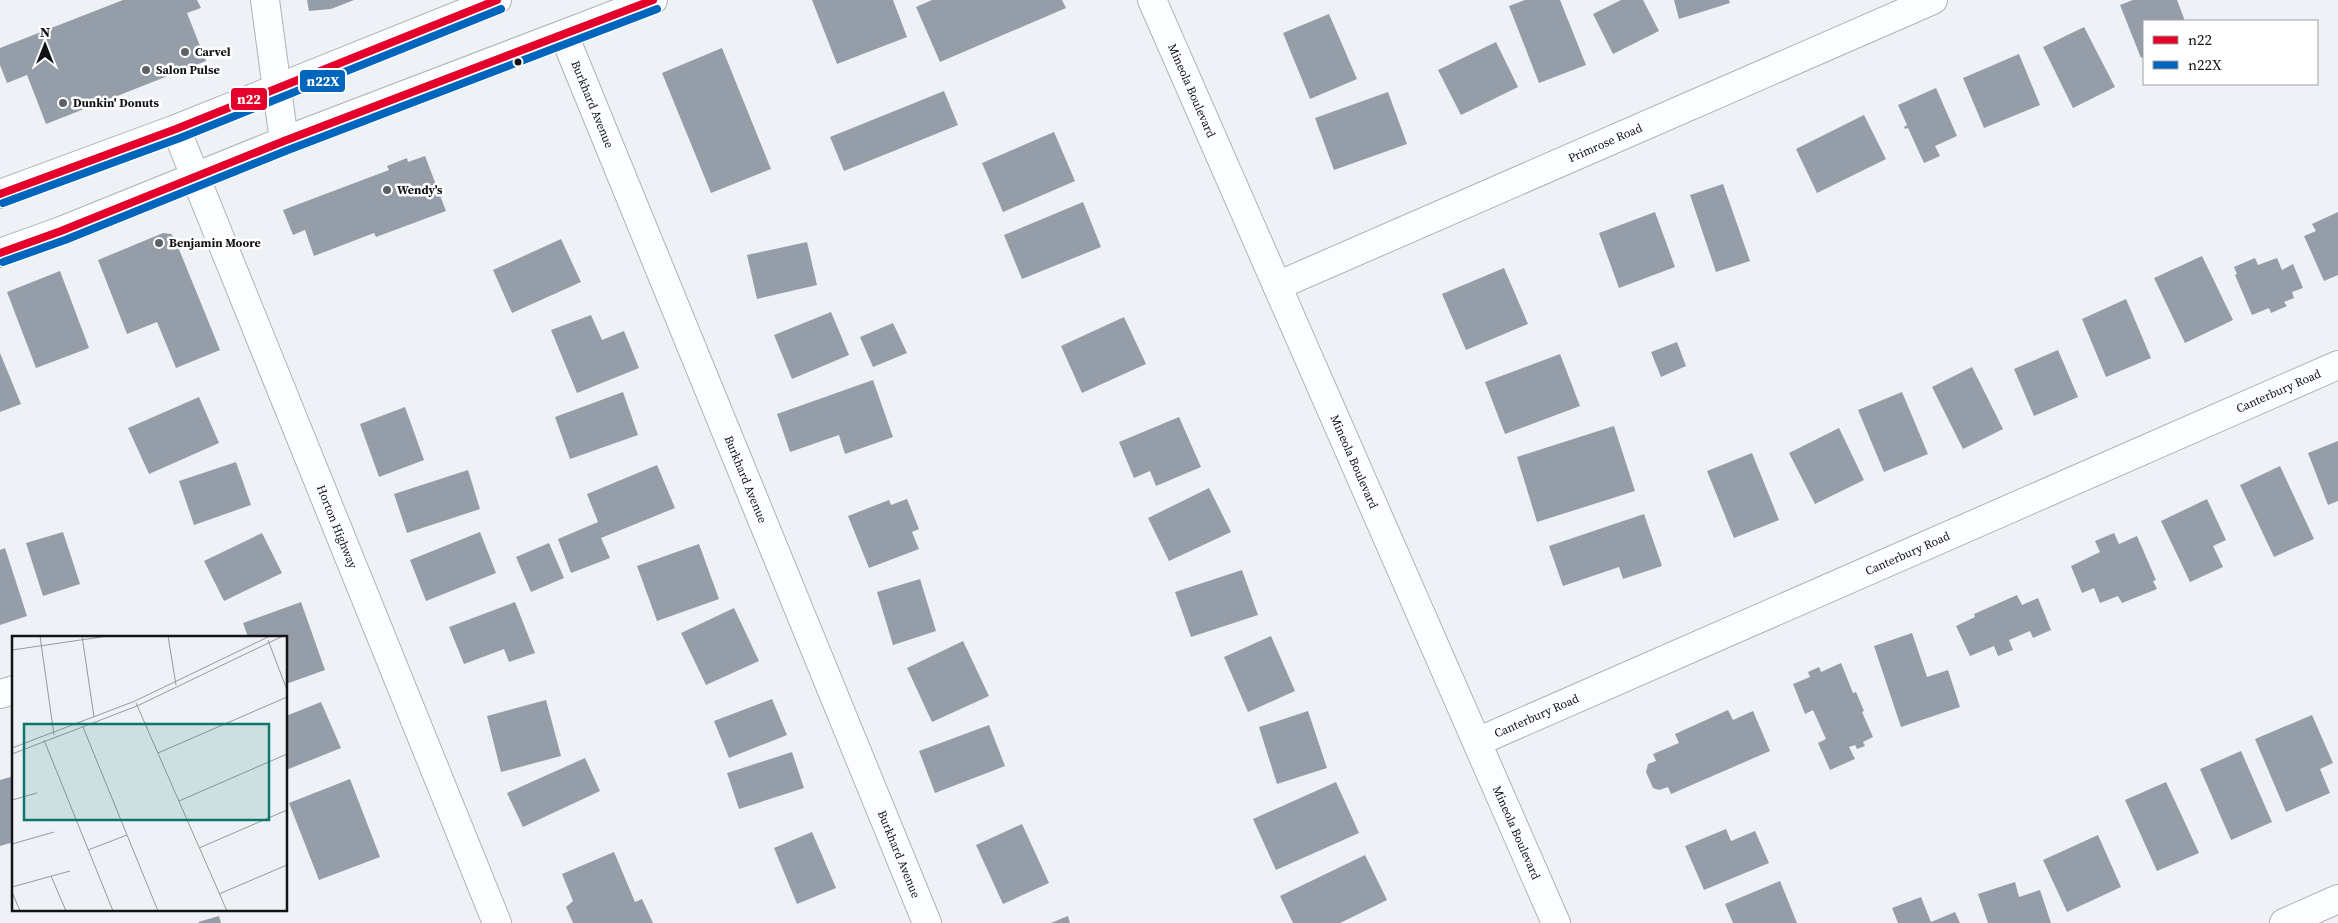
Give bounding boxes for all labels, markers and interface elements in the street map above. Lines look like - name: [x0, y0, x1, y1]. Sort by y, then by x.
- north arrow: [20, 20, 70, 70]
- legend: [2143, 20, 2318, 85]
- text: N: [40, 22, 50, 42]
- text: n22: [2188, 29, 2212, 50]
- street label: Mineola Boulevard: [1164, 41, 1219, 140]
- place label: Carvel: [195, 44, 231, 60]
- marker: Carvel: [179, 46, 191, 58]
- text: n22X: [2188, 54, 2222, 75]
- unlabelled marker: [513, 57, 523, 67]
- street label: Burkhard Avenue: [567, 58, 617, 151]
- place label: Salon Pulse: [156, 62, 220, 78]
- marker: Salon Pulse: [140, 64, 152, 76]
- line badge: n22X: [299, 69, 346, 93]
- text: n22X: [307, 71, 340, 91]
- line badge: n22: [230, 87, 268, 111]
- text: n22: [237, 89, 261, 109]
- place label: Dunkin' Donuts: [73, 95, 159, 111]
- marker: Dunkin' Donuts: [57, 97, 69, 109]
- street label: Primrose Road: [1566, 120, 1645, 166]
- place label: Wendy's: [397, 182, 443, 198]
- marker: Wendy's: [381, 184, 393, 196]
- place label: Benjamin Moore: [169, 235, 261, 251]
- marker: Benjamin Moore: [153, 237, 165, 249]
- street label: Canterbury Road: [2234, 365, 2324, 417]
- street label: Mineola Boulevard: [1327, 412, 1382, 511]
- street label: Burkhard Avenue: [721, 433, 771, 525]
- street label: Horton Highway: [313, 483, 361, 572]
- street label: Canterbury Road: [1863, 528, 1953, 579]
- inset map: [12, 636, 288, 910]
- street label: Canterbury Road: [1492, 690, 1582, 742]
- street label: Mineola Boulevard: [1489, 783, 1544, 882]
- street label: Burkhard Avenue: [874, 808, 924, 900]

